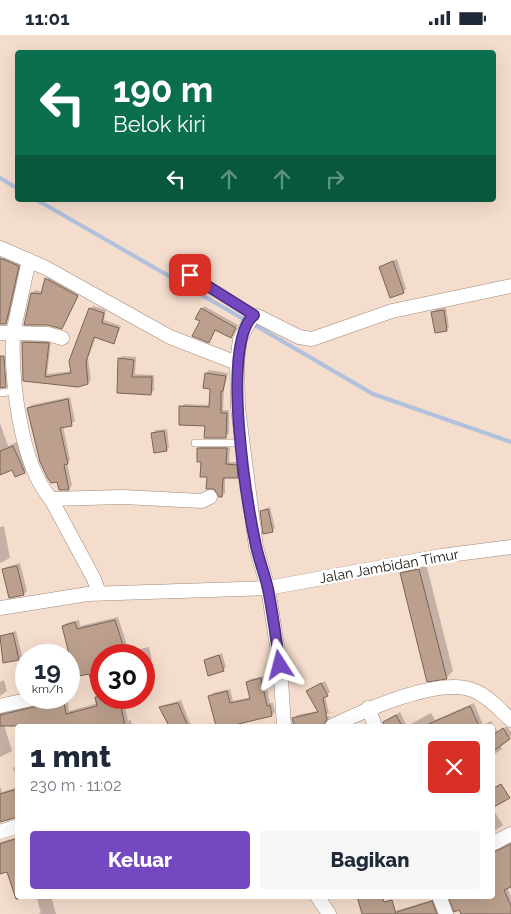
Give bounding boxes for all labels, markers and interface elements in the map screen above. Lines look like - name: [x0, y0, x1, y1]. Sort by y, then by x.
- text: 11:01: [25, 7, 70, 29]
- text: 190 m: [113, 69, 213, 110]
- icon: left: [30, 70, 95, 135]
- text: Belok kiri: [113, 111, 206, 137]
- icon: left: [162, 165, 190, 193]
- icon: ahead: [215, 165, 243, 193]
- icon: ahead: [268, 165, 296, 193]
- icon: right: [321, 165, 349, 193]
- pin: [169, 254, 211, 296]
- icon: arrive: [176, 261, 204, 289]
- street label: Jalan Jambidan Timur: [318, 546, 460, 586]
- position arrow: [253, 638, 305, 690]
- speed limit sign: 30: [90, 644, 155, 709]
- text: 19: [34, 655, 61, 685]
- text: km/h: [32, 682, 63, 696]
- text: 1 mnt: [30, 739, 111, 774]
- button: close: [428, 741, 480, 793]
- text: 230 m · 11:02: [30, 776, 121, 795]
- button: Keluar: [30, 831, 250, 889]
- button: Bagikan: [260, 831, 480, 889]

